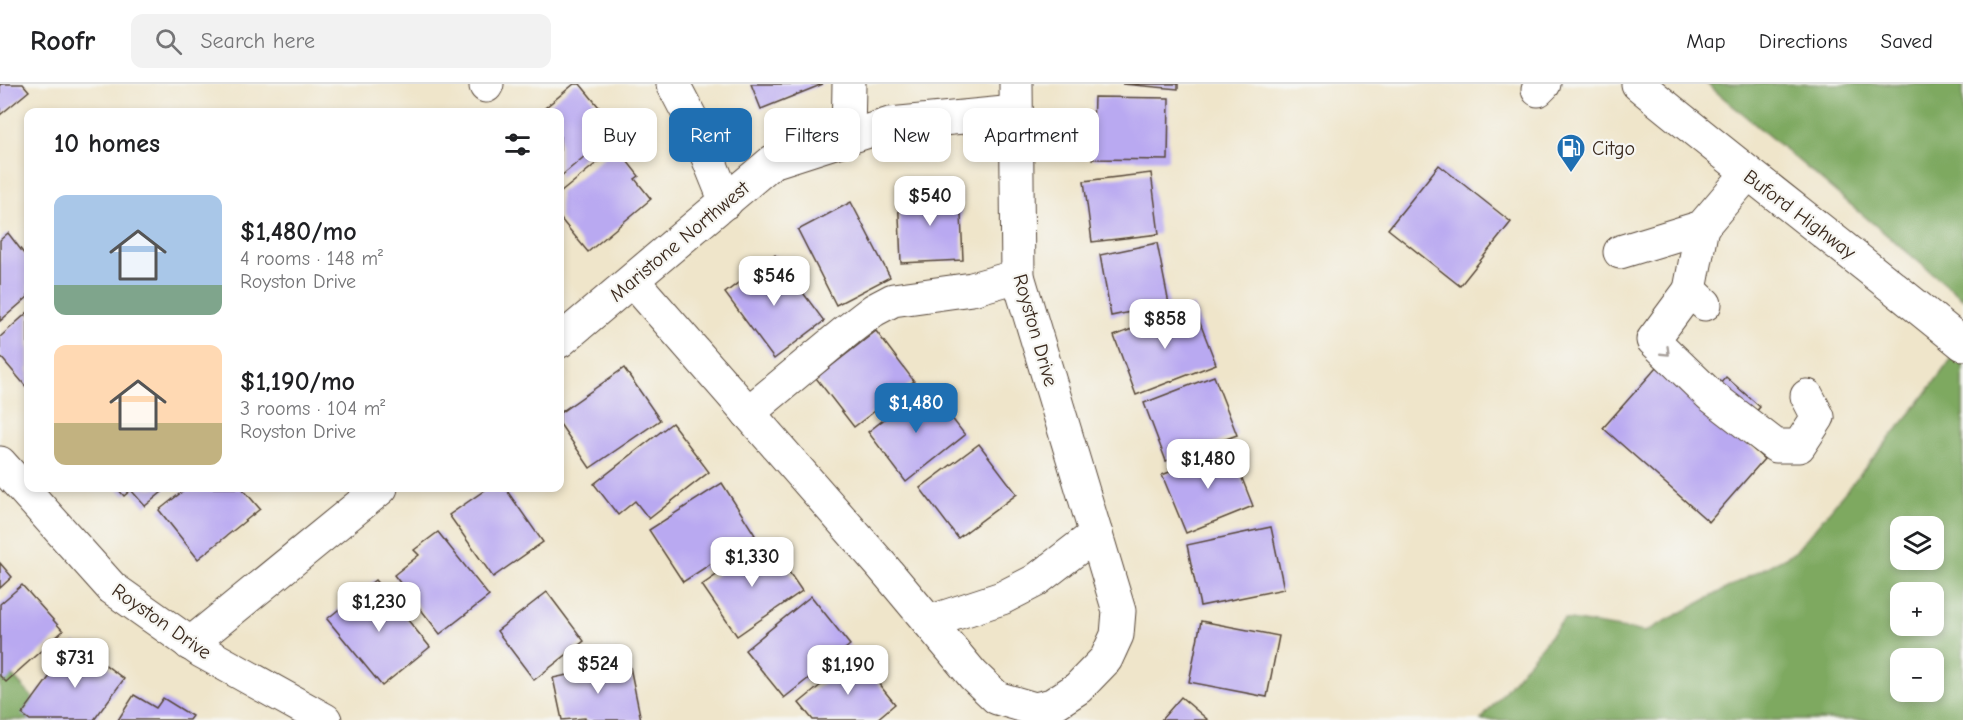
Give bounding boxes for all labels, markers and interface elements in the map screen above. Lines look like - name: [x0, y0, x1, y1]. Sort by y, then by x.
- search box: [131, 14, 551, 68]
- text: Roofr: [30, 25, 95, 57]
- icon: search: [152, 25, 185, 58]
- text: Search here: [200, 28, 315, 54]
- text: Map: [1686, 29, 1726, 53]
- text: Directions: [1759, 29, 1848, 53]
- text: Saved: [1881, 29, 1933, 53]
- chip: Buy: [582, 108, 657, 162]
- chip: Rent: [669, 108, 752, 162]
- chip: Filters: [764, 108, 860, 162]
- chip: New: [872, 108, 951, 162]
- chip: Apartment: [963, 108, 1099, 162]
- icon: filters: [501, 128, 534, 161]
- text: 10 homes: [54, 129, 160, 159]
- fuel station icon: Citgo: [1555, 132, 1587, 174]
- place label: Citgo: [1592, 137, 1635, 160]
- street label: Buford Highway: [1739, 165, 1860, 264]
- street label: Maristone Northwest: [605, 175, 755, 306]
- pin: $540: [894, 176, 966, 227]
- text: $540: [908, 184, 952, 207]
- text: $1,480/mo: [240, 217, 357, 247]
- icon: home: [102, 219, 174, 291]
- text: 4 rooms · 148 m²: [240, 247, 383, 270]
- pin: $546: [738, 256, 810, 307]
- text: $546: [753, 264, 795, 287]
- text: Royston Drive: [240, 270, 356, 293]
- street label: Royston Drive: [1008, 271, 1063, 389]
- pin: $858: [1129, 299, 1201, 350]
- text: $858: [1143, 307, 1187, 330]
- one-way arrow: [1659, 345, 1670, 356]
- text: $1,190/mo: [240, 367, 355, 397]
- icon: home: [102, 369, 174, 441]
- pin: $1,480: [867, 383, 965, 434]
- text: $1,480: [889, 391, 943, 414]
- text: 3 rooms · 104 m²: [240, 397, 385, 420]
- text: Royston Drive: [240, 420, 356, 443]
- pin: $1,480: [1159, 439, 1257, 490]
- text: $1,480: [1181, 447, 1235, 470]
- map controls: [1890, 516, 1944, 702]
- button: layers: [1890, 516, 1944, 570]
- pin: $1,330: [703, 537, 801, 588]
- text: $1,330: [725, 545, 779, 568]
- street label: Royston Drive: [108, 579, 216, 664]
- pin: $1,230: [330, 582, 428, 633]
- button: +: [1890, 582, 1944, 636]
- text: $1,230: [352, 590, 406, 613]
- pin: $731: [39, 638, 111, 689]
- pin: $524: [562, 644, 634, 695]
- pin: $1,190: [799, 645, 897, 696]
- text: $731: [56, 646, 94, 669]
- button: −: [1890, 648, 1944, 702]
- text: $524: [577, 652, 619, 675]
- text: $1,190: [821, 653, 875, 676]

